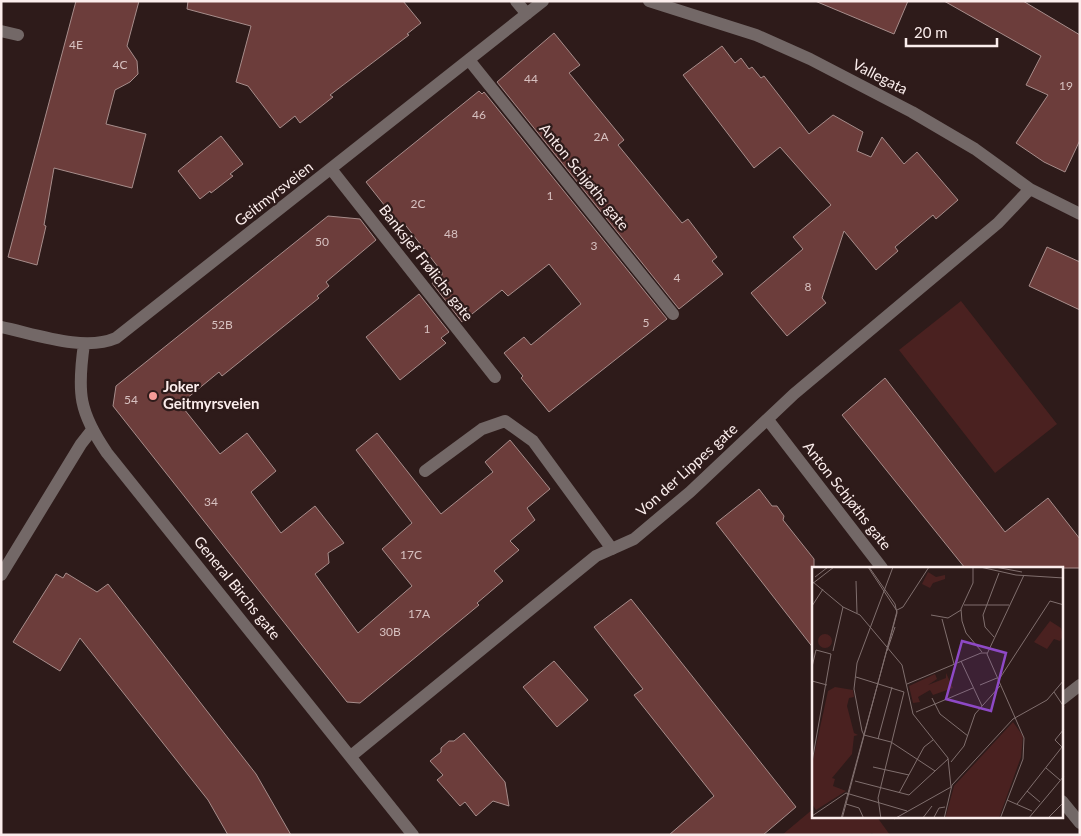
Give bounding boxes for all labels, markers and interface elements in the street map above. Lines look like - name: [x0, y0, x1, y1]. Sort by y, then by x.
- scale bar: [906, 15, 997, 47]
- text: 20 m: [914, 23, 948, 41]
- house number: 4E: [69, 37, 83, 52]
- street label: Vallegata: [850, 55, 911, 98]
- house number: 4C: [113, 57, 127, 72]
- house number: 44: [524, 71, 538, 86]
- house number: 19: [1059, 78, 1073, 93]
- house number: 46: [472, 107, 486, 122]
- street label: Anton Schjøths gate: [536, 119, 634, 234]
- house number: 2A: [593, 129, 609, 144]
- street label: Geitmyrsveien: [230, 157, 316, 229]
- house number: 1: [547, 188, 554, 203]
- house number: 2C: [411, 196, 425, 211]
- street label: Banksjef Frølichs gate: [376, 201, 478, 324]
- house number: 48: [444, 226, 458, 241]
- house number: 50: [315, 234, 329, 249]
- house number: 3: [591, 238, 598, 253]
- house number: 4: [674, 270, 681, 285]
- house number: 8: [805, 279, 812, 294]
- house number: 5: [643, 315, 650, 330]
- house number: 52B: [211, 317, 233, 332]
- house number: 1: [424, 321, 431, 336]
- place label: Joker Geitmyrsveien: [163, 377, 259, 412]
- marker: Joker Geitmyrsveien: [147, 390, 159, 402]
- house number: 54: [124, 392, 138, 407]
- street label: Von der Lippes gate: [632, 419, 741, 519]
- street label: Anton Schjøths gate: [800, 438, 896, 553]
- house number: 34: [204, 494, 218, 509]
- street label: General Birchs gate: [191, 532, 285, 643]
- house number: 17C: [400, 547, 422, 562]
- inset map: [812, 567, 1064, 818]
- house number: 17A: [408, 606, 431, 621]
- house number: 30B: [379, 624, 401, 639]

